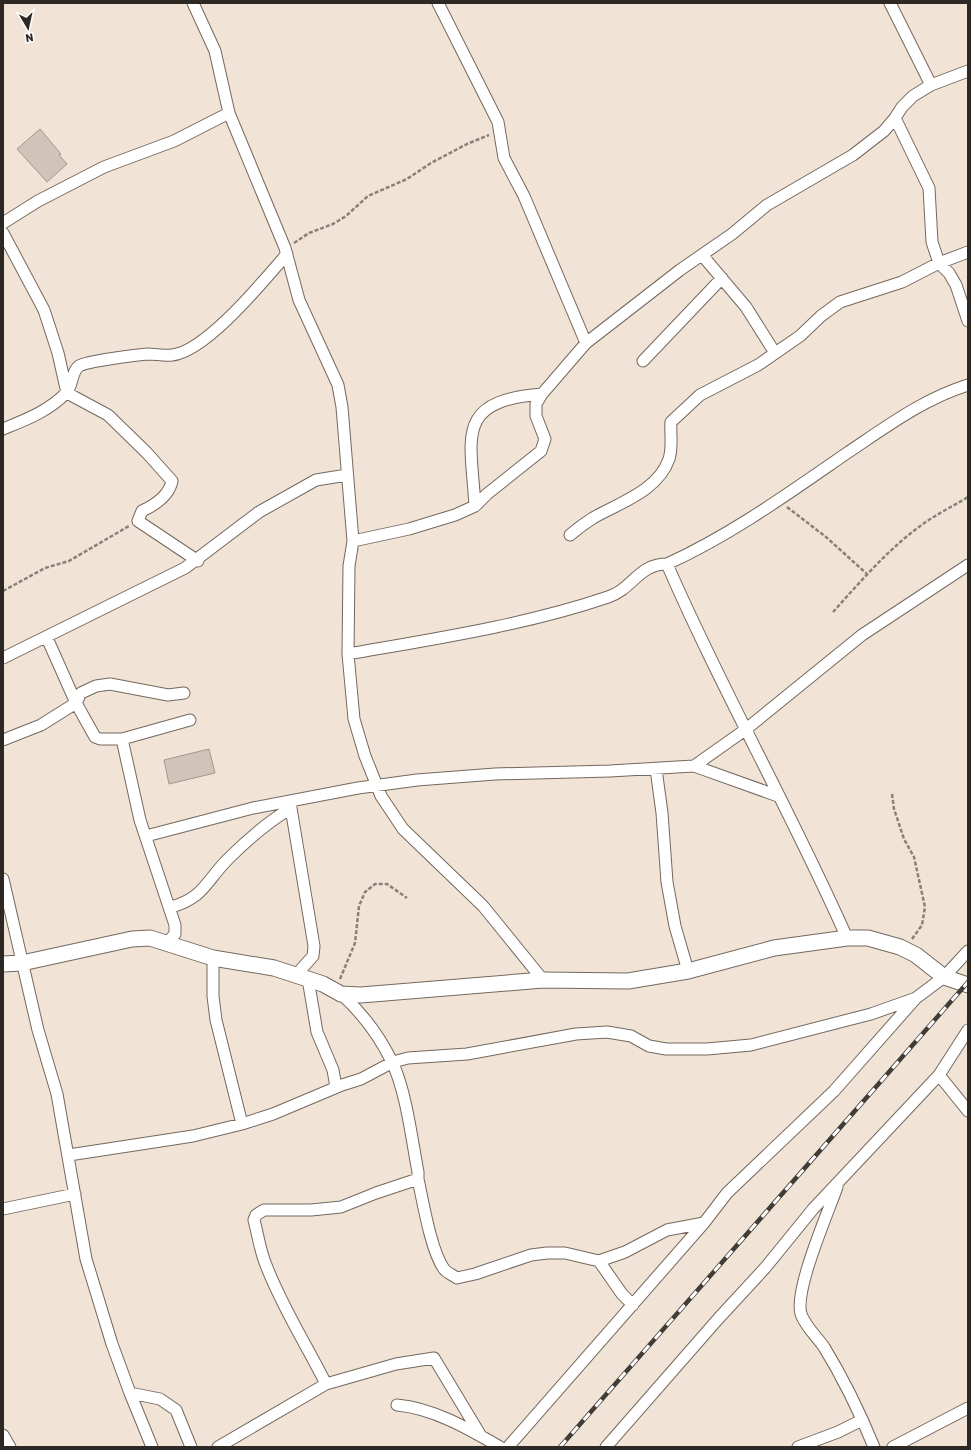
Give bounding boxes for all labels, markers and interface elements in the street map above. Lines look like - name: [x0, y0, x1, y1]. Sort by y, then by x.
- north arrow: [8, 8, 48, 48]
- text: N: [24, 30, 34, 44]

